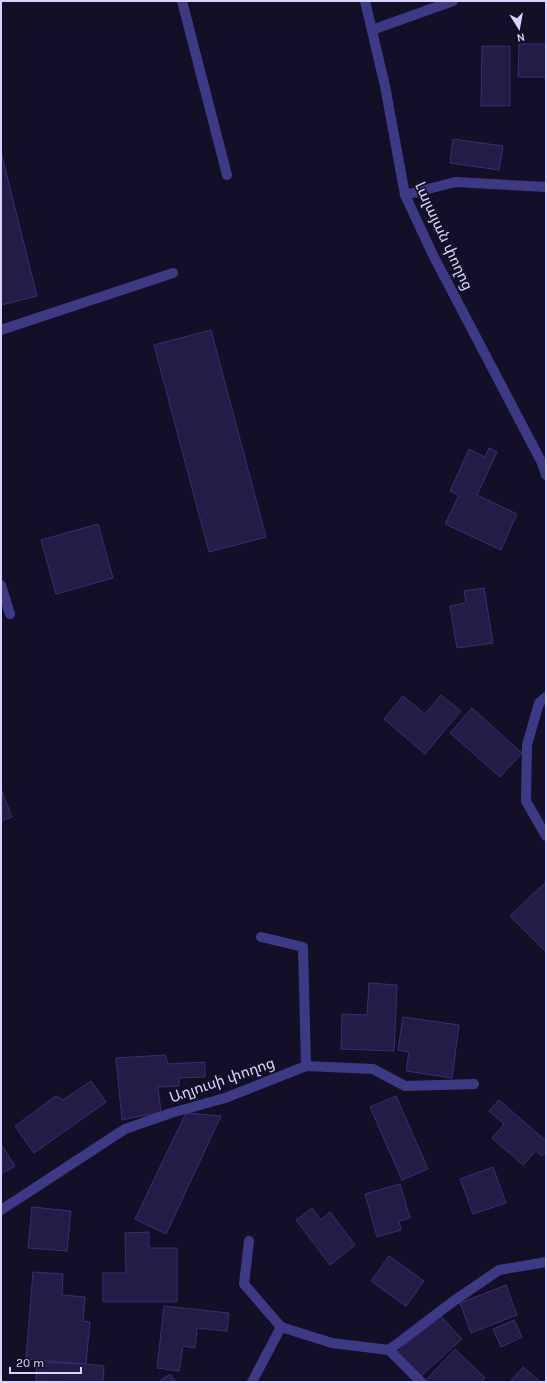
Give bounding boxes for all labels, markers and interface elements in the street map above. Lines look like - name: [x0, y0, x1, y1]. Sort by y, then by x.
- north arrow: [499, 8, 539, 48]
- text: N: [516, 30, 526, 44]
- street label: Լալայան փողոց: [411, 179, 477, 293]
- street label: Աղյուսի փողոց: [167, 1054, 277, 1106]
- scale bar: [10, 1349, 81, 1375]
- text: 20 m: [16, 1356, 44, 1370]

